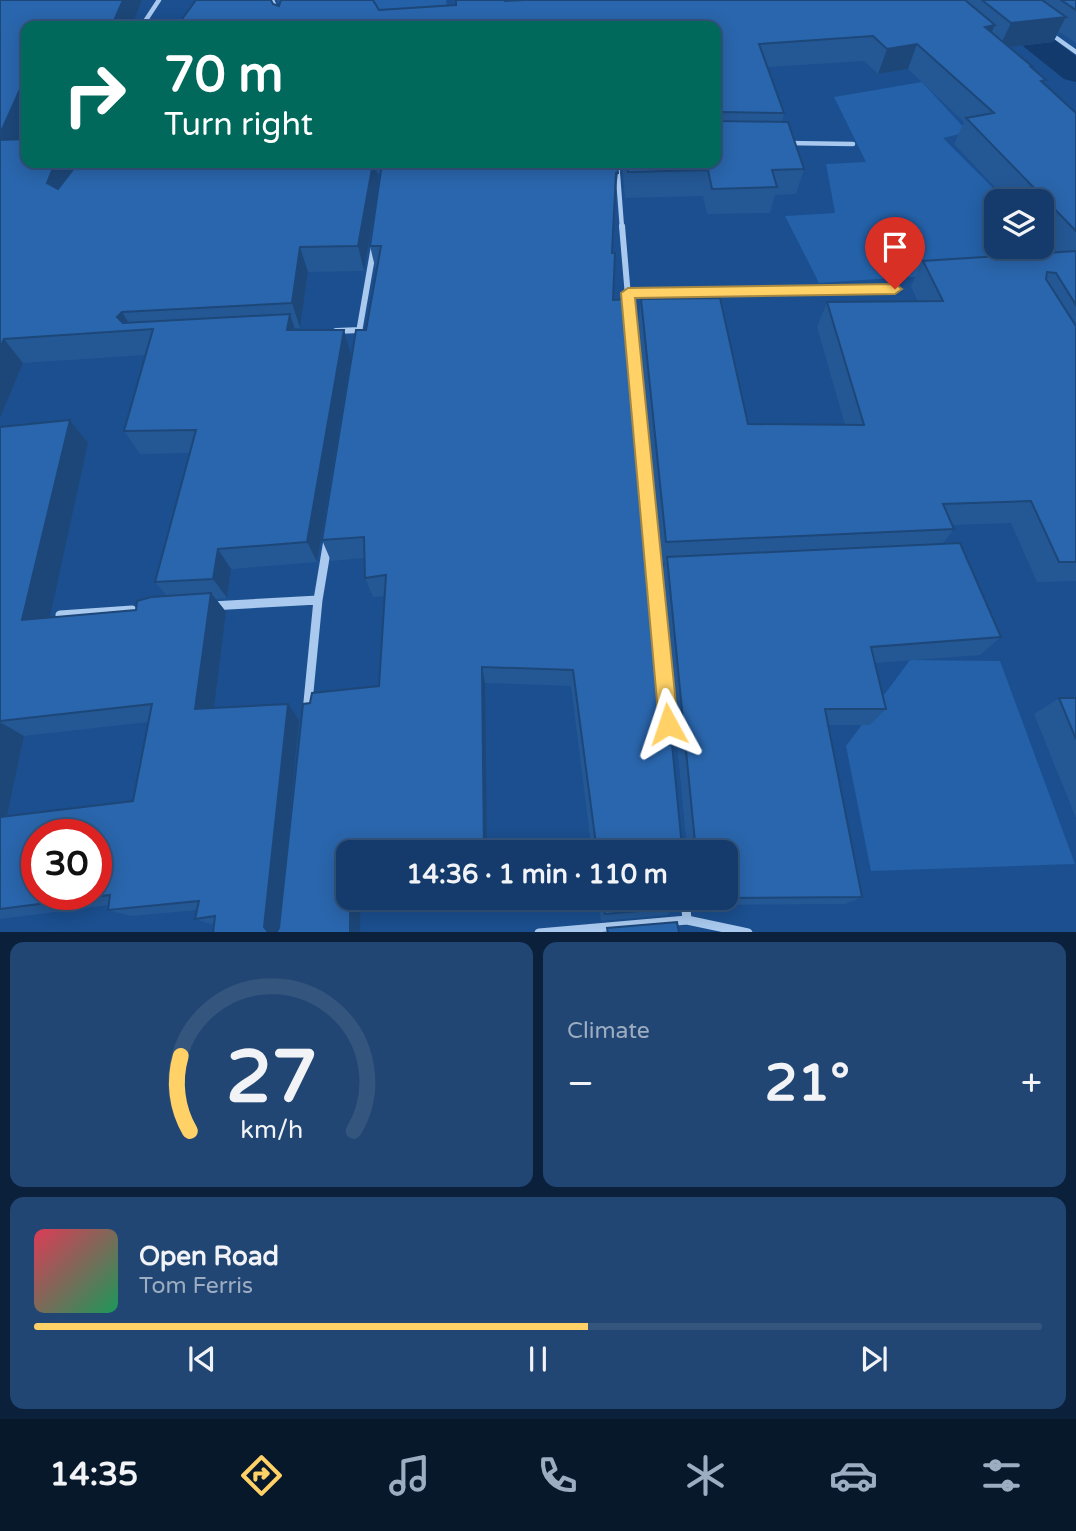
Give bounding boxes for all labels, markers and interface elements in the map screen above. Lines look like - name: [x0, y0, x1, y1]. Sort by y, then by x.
- text: 70 m: [164, 46, 283, 105]
- icon: right: [49, 49, 140, 140]
- text: Turn right: [164, 106, 313, 144]
- map controls: [984, 189, 1054, 259]
- button: layers: [984, 189, 1054, 259]
- pin: [865, 217, 925, 289]
- icon: arrive: [876, 228, 914, 266]
- position arrow: [631, 687, 705, 761]
- speed limit sign: 30: [21, 819, 112, 910]
- text: 14:36 · 1 min · 110 m: [406, 859, 668, 890]
- text: Climate: [567, 1017, 650, 1045]
- text: 27: [226, 1034, 317, 1122]
- text: 21°: [765, 1052, 850, 1115]
- text: −: [567, 1061, 594, 1107]
- text: +: [1021, 1061, 1042, 1107]
- text: km/h: [240, 1114, 303, 1144]
- text: Open Road: [139, 1241, 279, 1272]
- text: Tom Ferris: [139, 1272, 253, 1300]
- icon: previous: [183, 1340, 221, 1378]
- icon: pause: [519, 1340, 557, 1378]
- icon: next: [855, 1340, 893, 1378]
- icon: directions: [237, 1451, 286, 1500]
- icon: music: [385, 1451, 434, 1500]
- icon: phone: [533, 1451, 582, 1500]
- icon: climate: [681, 1451, 730, 1500]
- icon: car: [829, 1451, 878, 1500]
- icon: filters: [977, 1451, 1026, 1500]
- text: 14:35: [50, 1456, 138, 1494]

